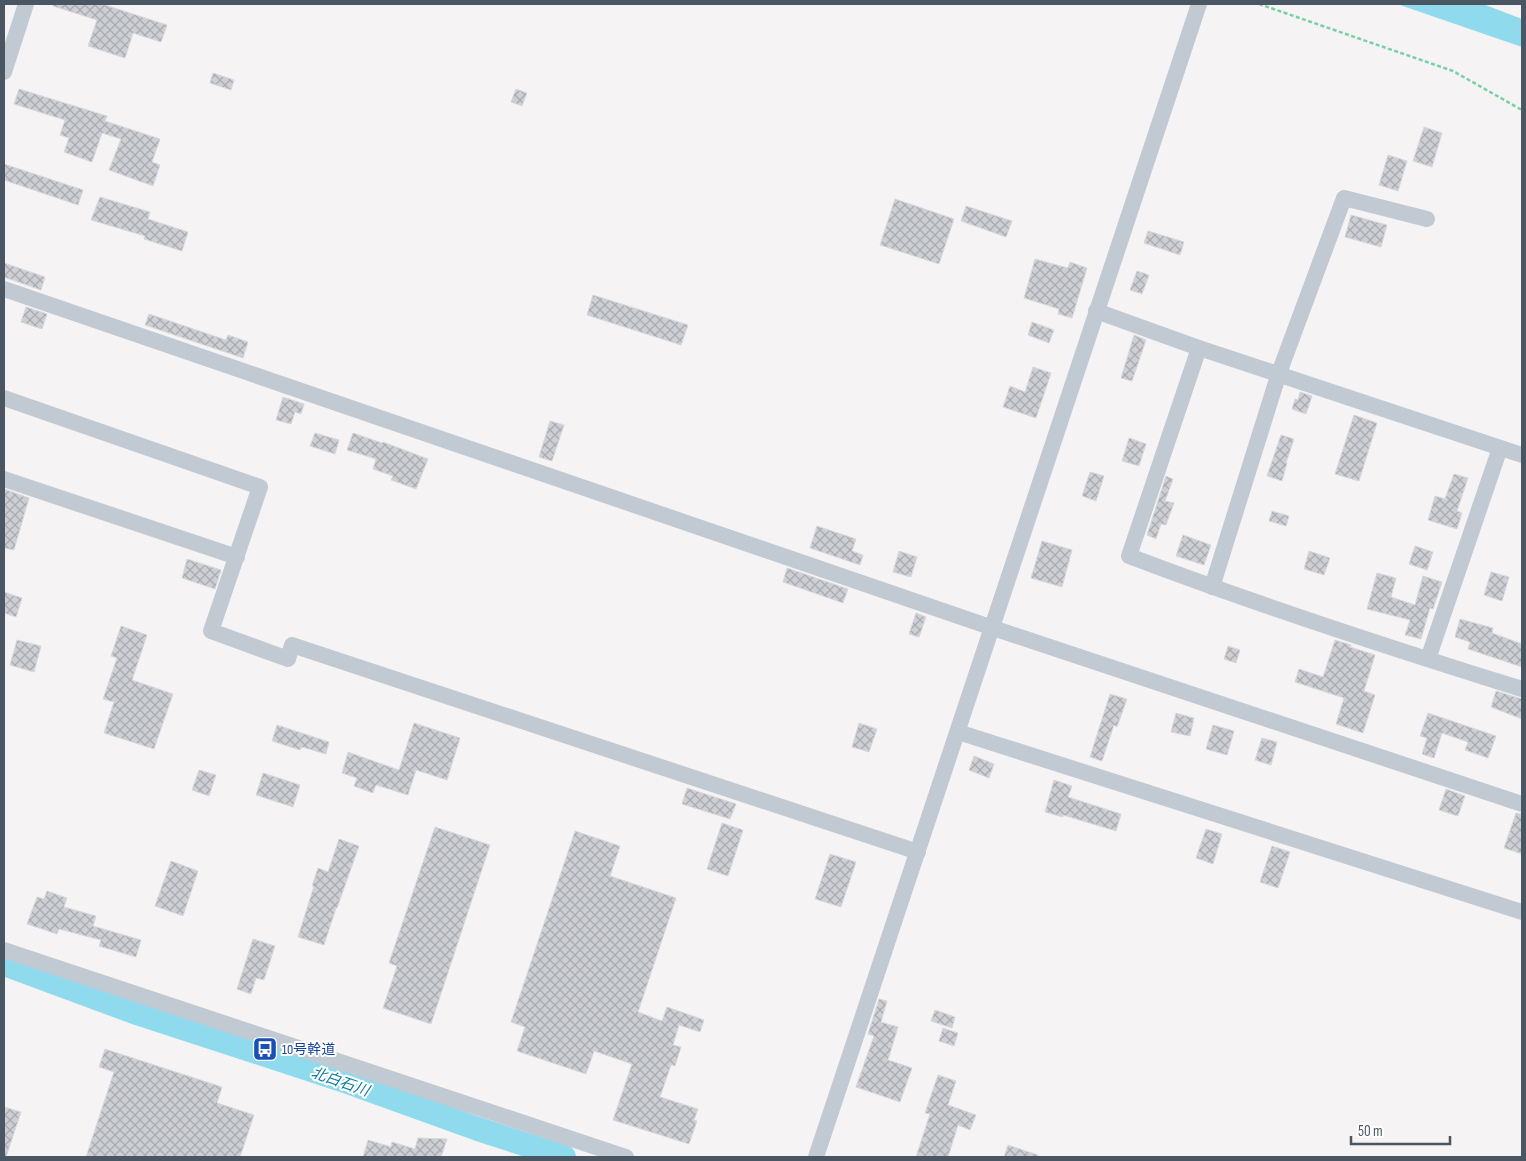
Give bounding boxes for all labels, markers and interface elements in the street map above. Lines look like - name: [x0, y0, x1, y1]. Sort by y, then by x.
- bus stop icon: 10号幹道: [252, 1036, 278, 1062]
- place label: 10号幹道: [282, 1041, 335, 1058]
- water label: 北白石川: [309, 1063, 373, 1101]
- scale bar: [1351, 1114, 1450, 1146]
- text: 50 m: [1358, 1122, 1383, 1141]

